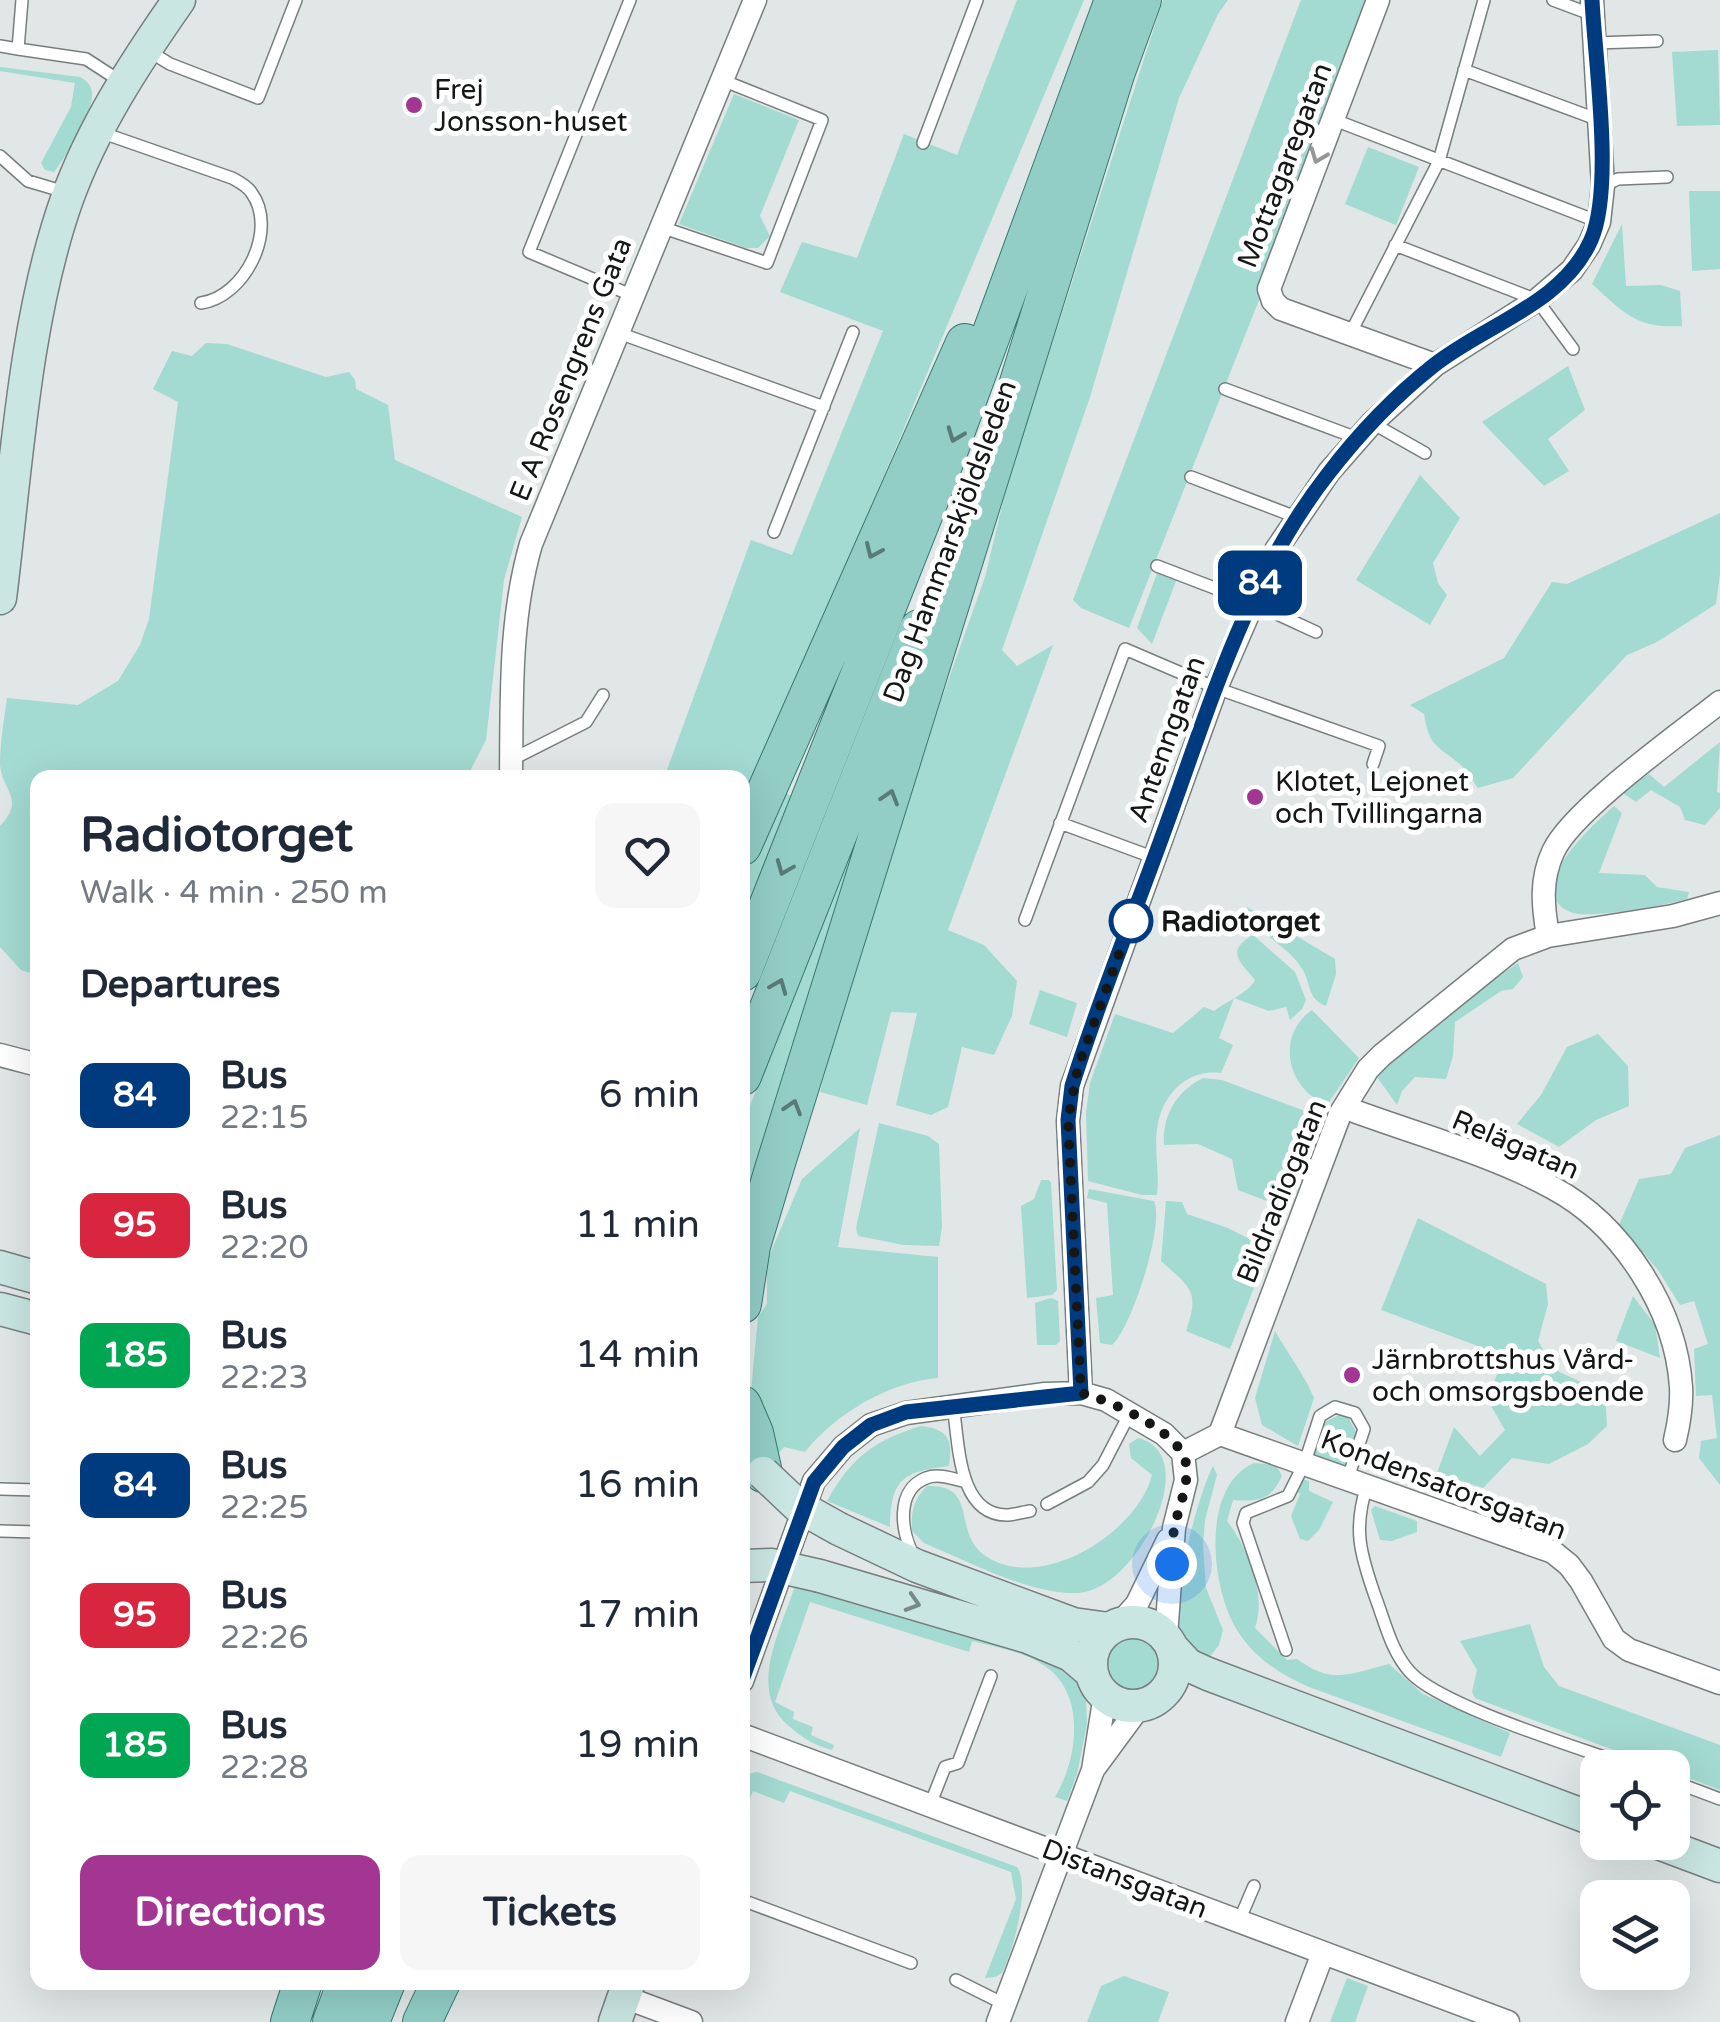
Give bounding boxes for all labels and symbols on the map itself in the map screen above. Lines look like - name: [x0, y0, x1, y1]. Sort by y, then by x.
- street label: Mottagaregatan: [1230, 58, 1340, 273]
- place label: Frej Jonsson-huset: [434, 73, 628, 139]
- marker: Frej Jonsson-huset: [403, 94, 425, 116]
- one-way arrow: [1310, 146, 1330, 164]
- street label: E A Rosengrens Gata: [502, 233, 639, 506]
- street label: Dag Hammarskjöldsleden: [876, 376, 1024, 707]
- one-way arrow: [946, 426, 967, 443]
- one-way arrow: [865, 541, 885, 559]
- line badge: 84: [1215, 550, 1305, 616]
- street label: Antenngatan: [1121, 652, 1213, 827]
- place label: Klotet, Lejonet och Tvillingarna: [1275, 765, 1483, 831]
- marker: Klotet, Lejonet och Tvillingarna: [1244, 786, 1266, 808]
- one-way arrow: [878, 789, 899, 806]
- one-way arrow: [775, 858, 795, 875]
- marker: Radiotorget: [1110, 900, 1152, 942]
- place label: Radiotorget: [1161, 905, 1321, 939]
- one-way arrow: [767, 978, 787, 996]
- street label: Bildradiogatan: [1230, 1094, 1334, 1288]
- one-way arrow: [782, 1100, 802, 1117]
- street label: Relägatan: [1447, 1103, 1584, 1187]
- place label: Järnbrottshus Vård- och omsorgsboende: [1372, 1343, 1644, 1409]
- marker: Järnbrottshus Vård- och omsorgsboende: [1341, 1364, 1363, 1386]
- street label: Kondensatorsgatan: [1316, 1422, 1571, 1547]
- your location: [1147, 1539, 1197, 1589]
- one-way arrow: [904, 1591, 921, 1612]
- street label: Distansgatan: [1037, 1832, 1212, 1926]

